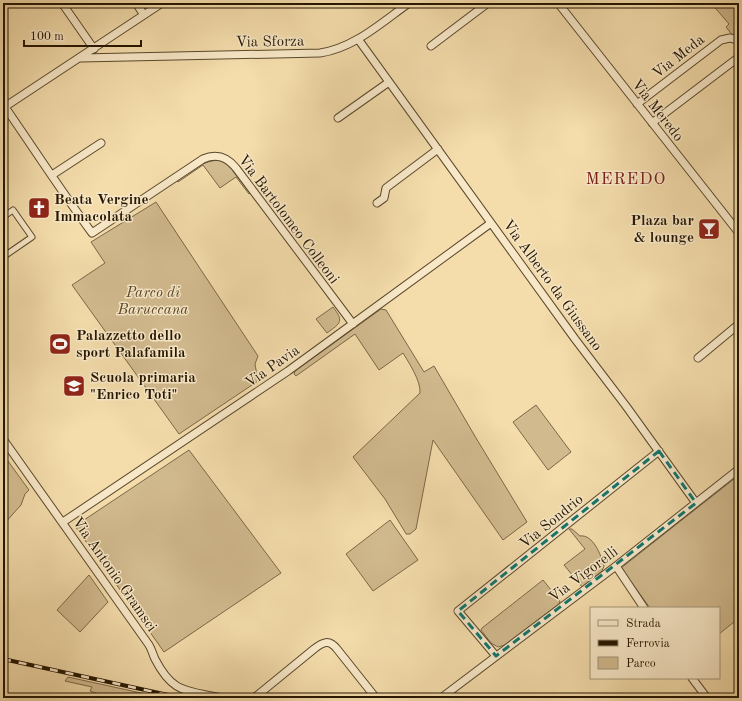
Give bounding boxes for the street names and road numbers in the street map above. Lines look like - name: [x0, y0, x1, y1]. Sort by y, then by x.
- street label: Via Meda: [650, 32, 708, 82]
- street label: Via Sforza: [236, 34, 305, 51]
- street label: Via Meredo: [628, 77, 686, 145]
- street label: Via Bartolomeo Colleoni: [235, 153, 341, 287]
- street label: Via Alberto da Giussano: [499, 218, 604, 354]
- street label: Via Pavia: [243, 343, 303, 391]
- street label: Via Sondrio: [517, 492, 587, 552]
- street label: Via Antonio Gramsci: [69, 515, 159, 635]
- street label: Via Vigorelli: [547, 544, 621, 606]

